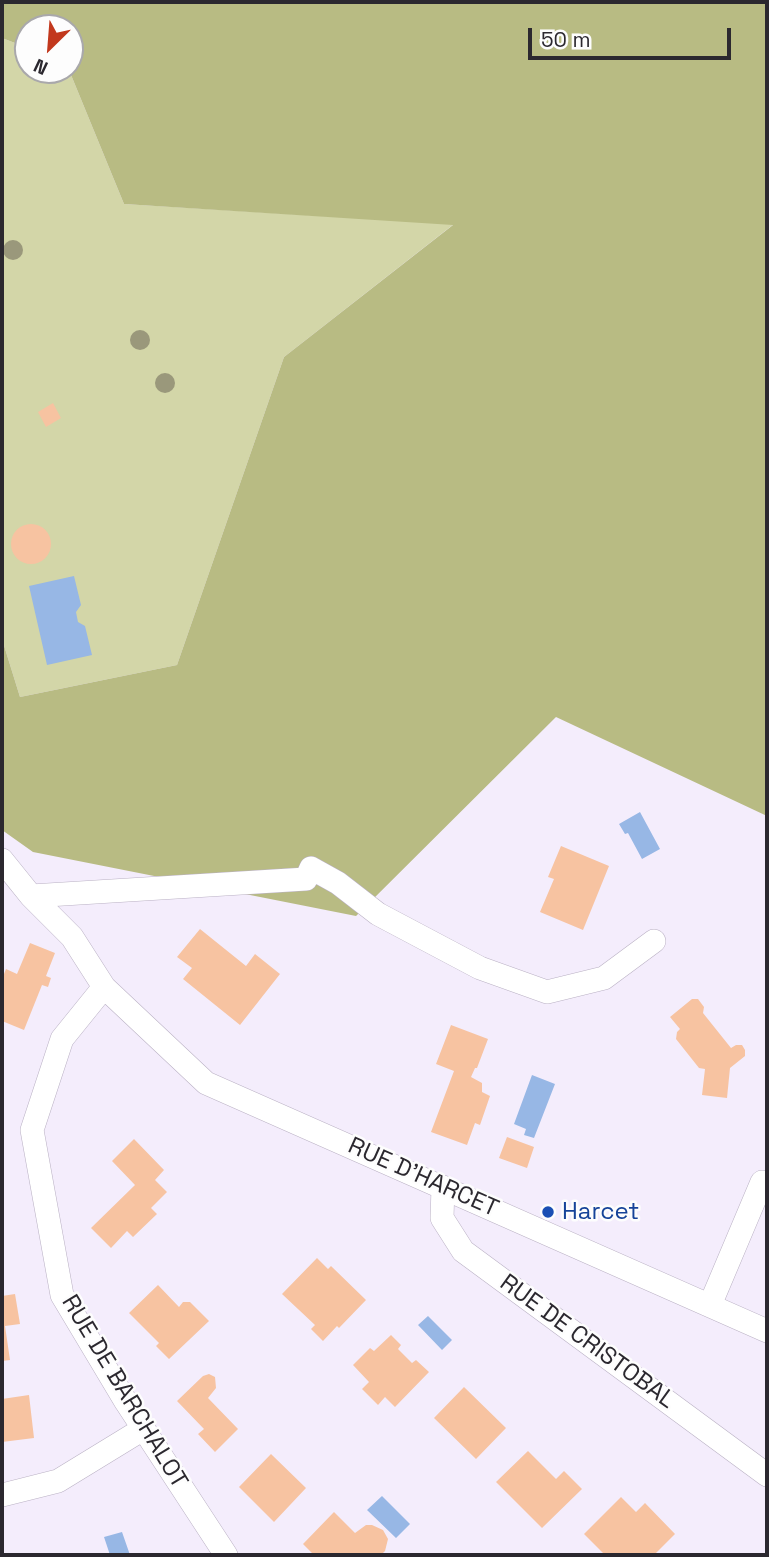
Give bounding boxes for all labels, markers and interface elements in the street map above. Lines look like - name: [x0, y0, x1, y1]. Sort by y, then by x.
- north arrow: [14, 14, 84, 84]
- scale bar: [531, 14, 734, 58]
- text: 50 m: [541, 26, 591, 53]
- text: N: [30, 53, 52, 81]
- street label: RUE D'HARCET: [343, 1132, 503, 1224]
- place label: Harcet: [562, 1198, 639, 1226]
- marker: Harcet: [540, 1204, 556, 1220]
- street label: RUE DE CRISTOBAL: [494, 1269, 680, 1415]
- street label: RUE DE BARCHALOT: [55, 1290, 193, 1494]

